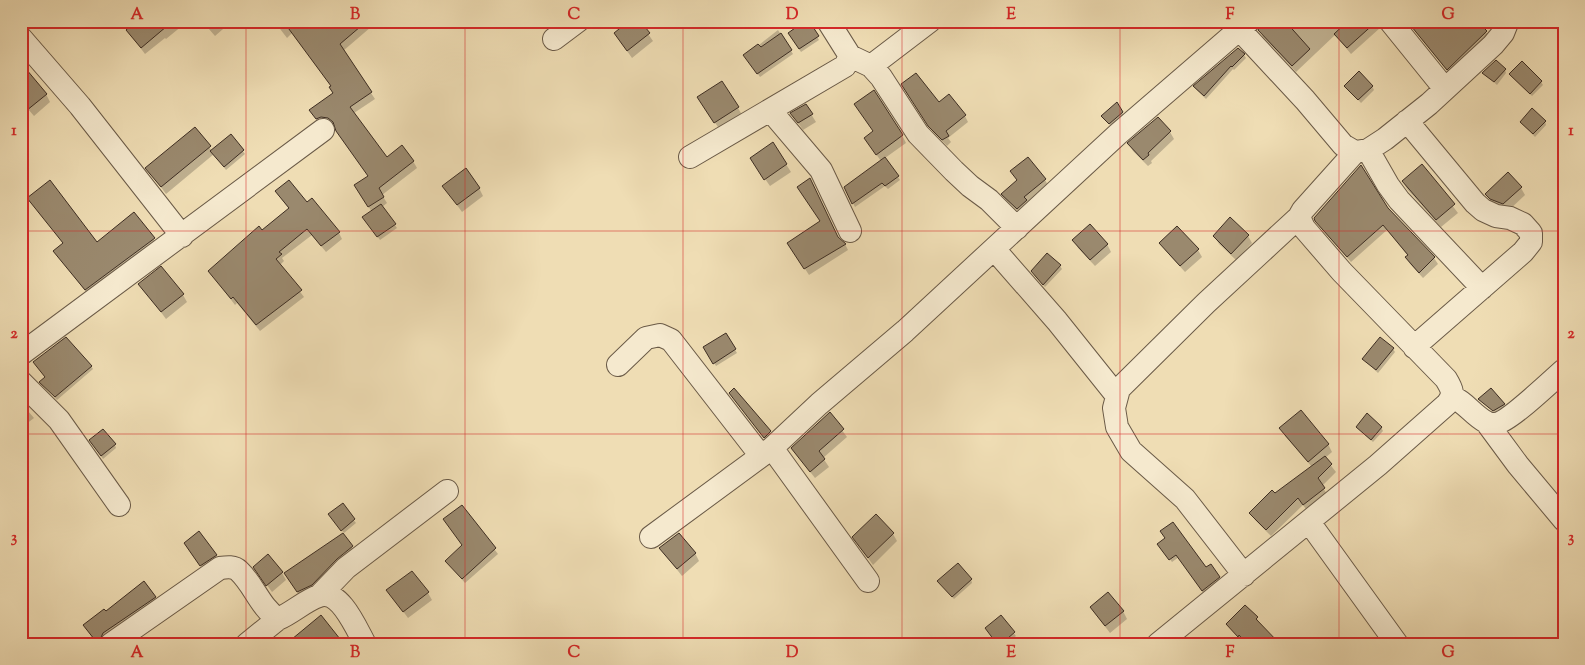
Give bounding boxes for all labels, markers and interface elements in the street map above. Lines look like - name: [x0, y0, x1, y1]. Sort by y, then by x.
- text: A: [131, 4, 144, 27]
- text: B: [350, 4, 360, 27]
- text: C: [568, 4, 581, 27]
- text: D: [786, 4, 799, 27]
- text: E: [1006, 4, 1016, 27]
- text: F: [1226, 4, 1235, 27]
- text: G: [1441, 4, 1455, 27]
- text: 1: [11, 120, 17, 143]
- text: 1: [1568, 120, 1574, 143]
- text: 2: [10, 323, 18, 346]
- text: 2: [1567, 323, 1575, 346]
- text: 3: [11, 527, 18, 550]
- text: 3: [1568, 527, 1575, 550]
- text: A: [131, 642, 144, 665]
- text: B: [350, 642, 360, 665]
- text: C: [568, 642, 581, 665]
- text: D: [786, 642, 799, 665]
- text: E: [1006, 642, 1016, 665]
- text: F: [1226, 642, 1235, 665]
- text: G: [1441, 642, 1455, 665]

